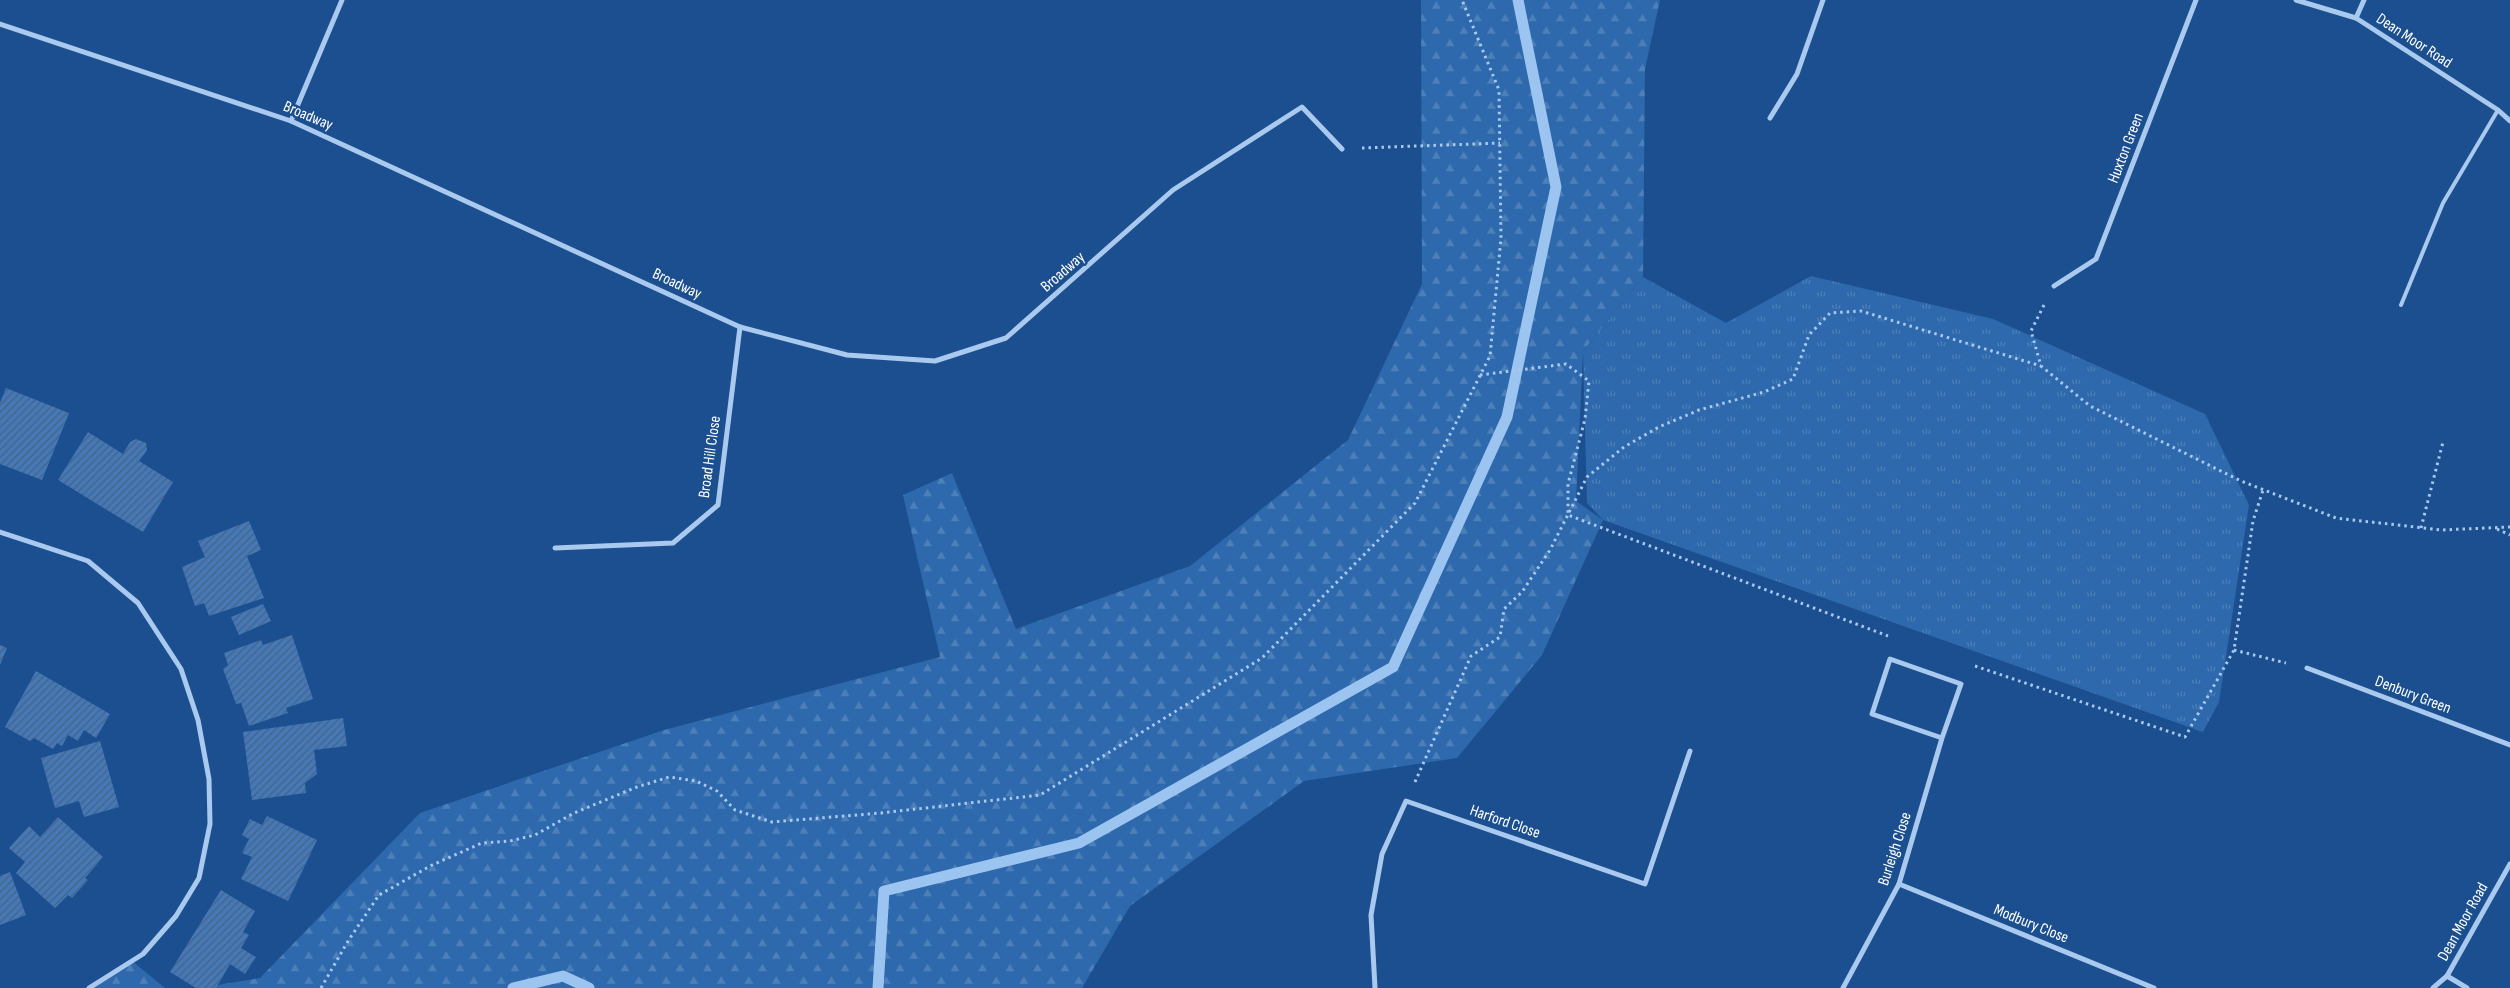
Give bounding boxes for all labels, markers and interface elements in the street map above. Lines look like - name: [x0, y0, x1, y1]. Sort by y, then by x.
- street label: Dean Moor Road: [2373, 9, 2455, 73]
- street label: Broadway: [280, 97, 336, 135]
- street label: Huxton Green: [2104, 110, 2148, 186]
- street label: Broadway: [1037, 248, 1089, 296]
- street label: Broadway: [649, 264, 705, 304]
- street label: Broad Hill Close: [695, 415, 725, 499]
- street label: Denbury Green: [2372, 672, 2454, 718]
- street label: Harford Close: [1467, 801, 1543, 843]
- street label: Burleigh Close: [1874, 810, 1916, 888]
- street label: Dean Moor Road: [2434, 880, 2492, 964]
- street label: Modbury Close: [1991, 900, 2071, 948]

